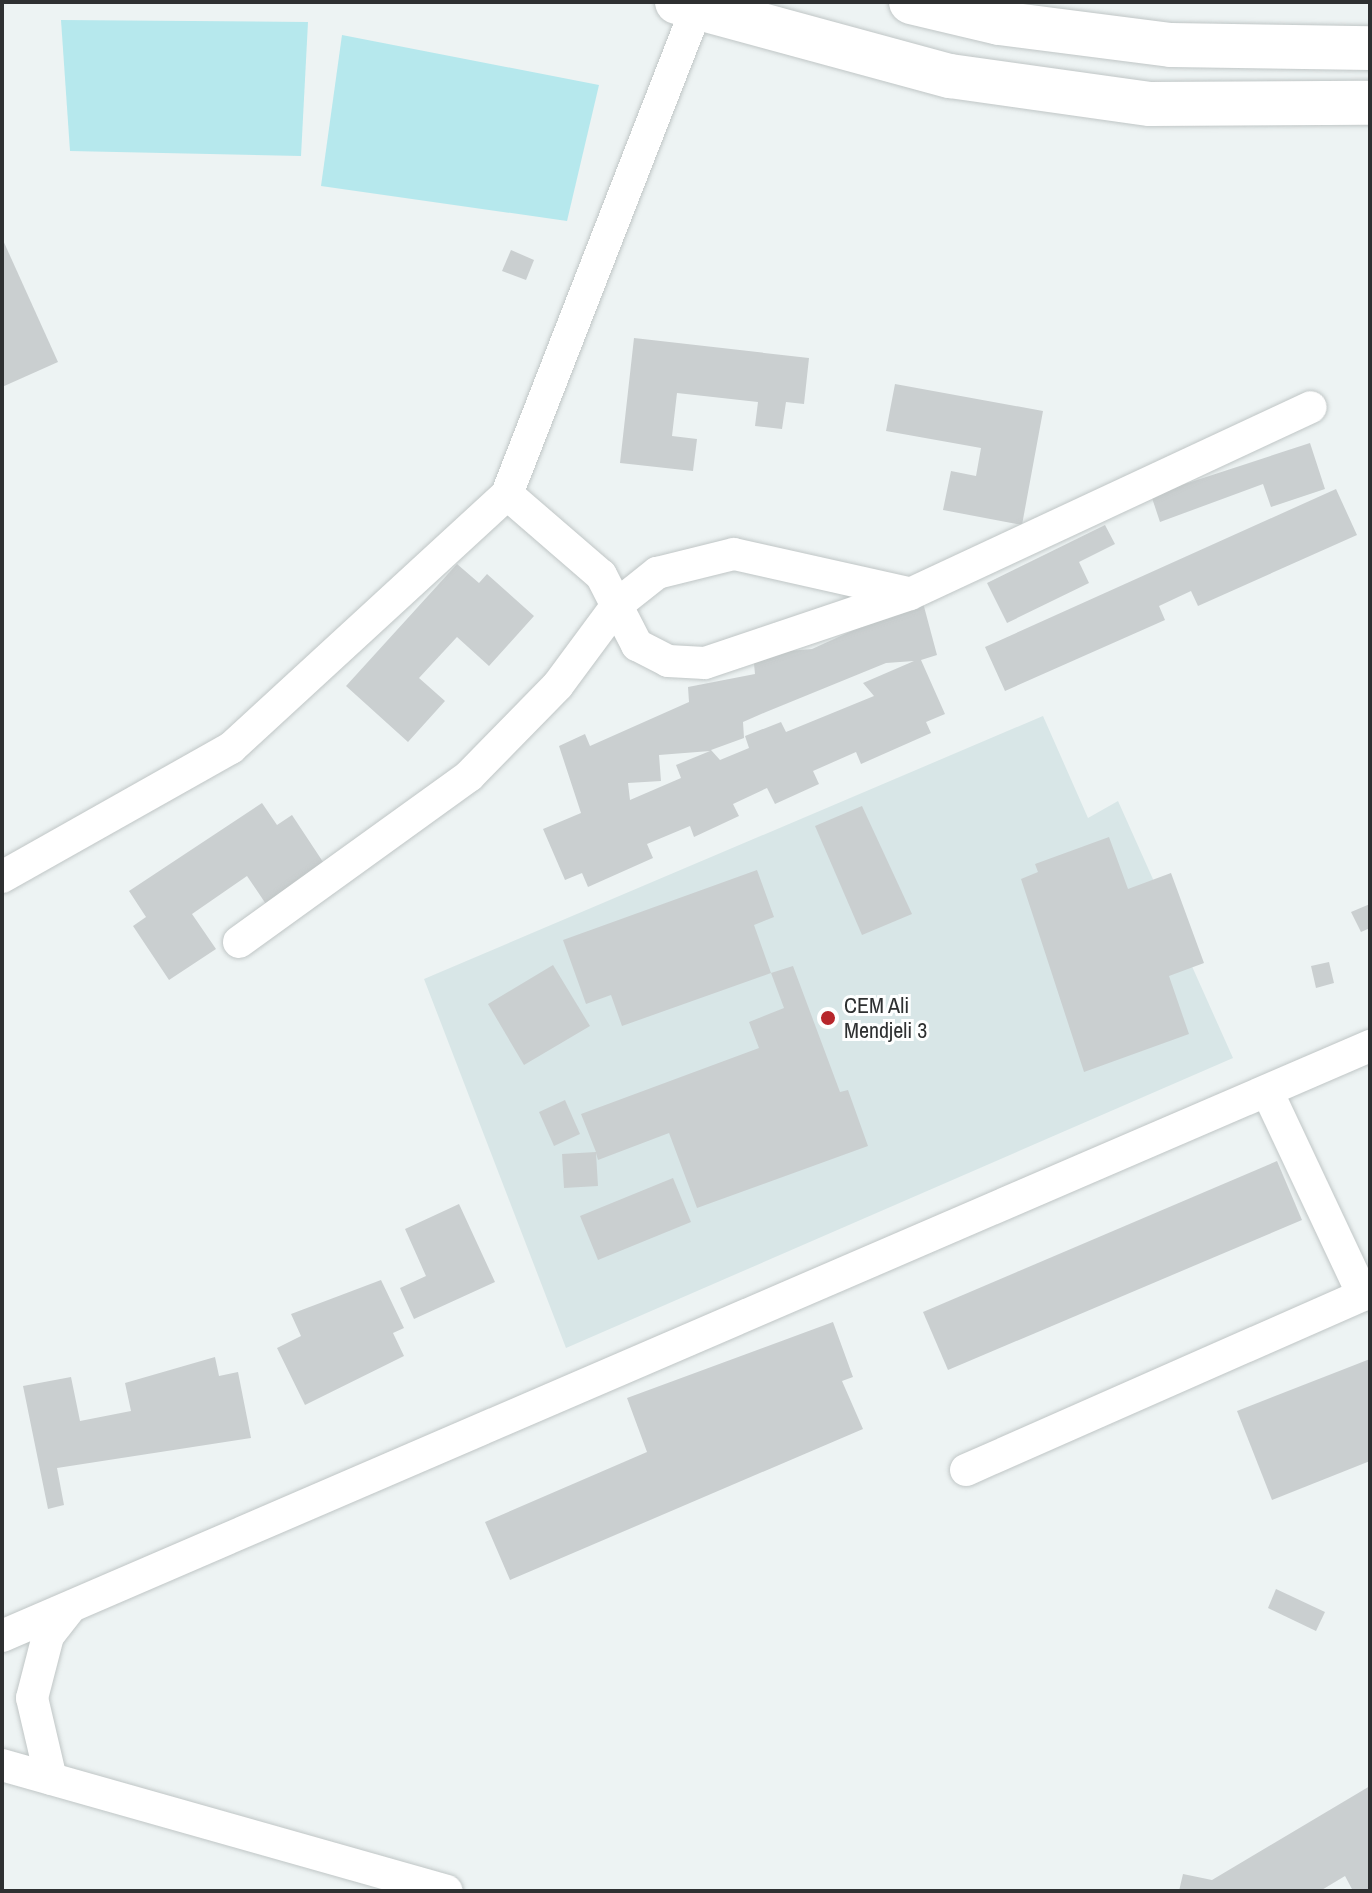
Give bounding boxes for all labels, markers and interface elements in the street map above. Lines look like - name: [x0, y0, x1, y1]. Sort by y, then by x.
- place label: CEM Ali Mendjeli 3: [844, 992, 927, 1044]
- marker: CEM Ali Mendjeli 3: [819, 1009, 837, 1027]

